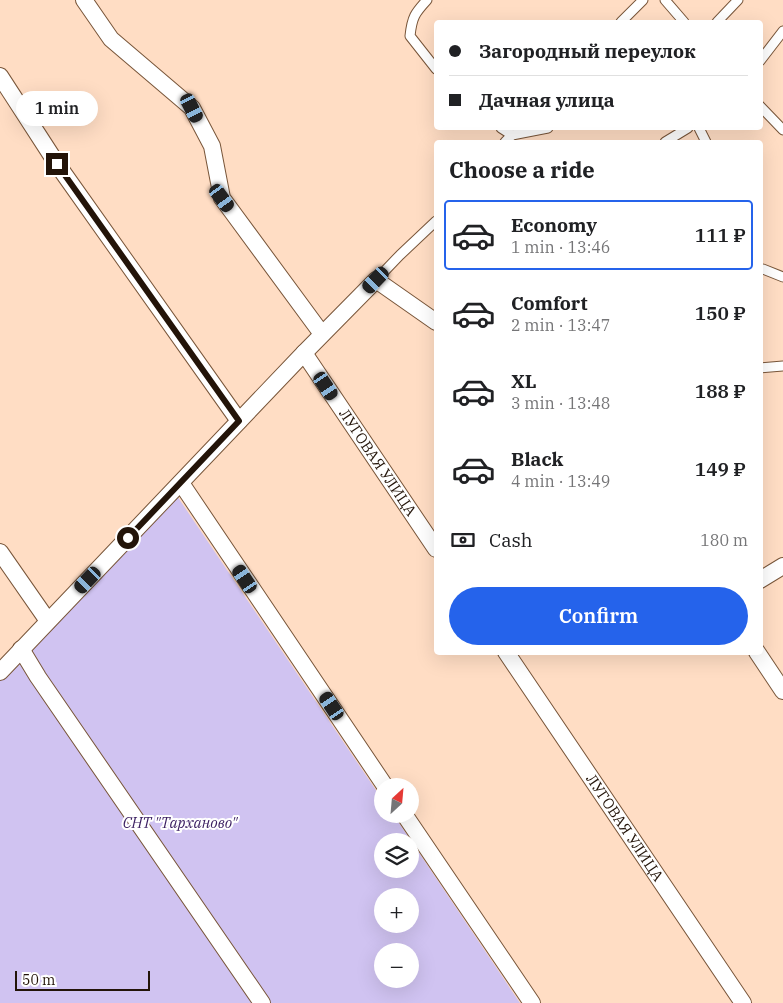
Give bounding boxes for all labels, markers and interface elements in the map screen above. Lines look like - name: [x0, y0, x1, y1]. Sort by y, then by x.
- text: Загородный переулок: [479, 39, 696, 63]
- text: Дачная улица: [479, 88, 615, 112]
- callout: 1 min: [16, 91, 98, 126]
- car: [178, 91, 205, 125]
- text: 1 min: [35, 98, 79, 118]
- route end: [46, 153, 68, 175]
- text: Choose a ride: [449, 155, 595, 184]
- car: [207, 181, 236, 215]
- icon: car: [451, 213, 496, 258]
- text: Economy: [511, 213, 597, 237]
- text: 111 ₽: [695, 223, 746, 247]
- text: 1 min · 13:46: [511, 237, 610, 257]
- car: [360, 264, 391, 296]
- icon: car: [451, 291, 496, 336]
- text: Comfort: [511, 291, 588, 315]
- text: 150 ₽: [695, 301, 746, 325]
- text: 2 min · 13:47: [511, 315, 610, 335]
- car: [311, 369, 340, 403]
- icon: car: [451, 369, 496, 414]
- text: XL: [511, 369, 537, 393]
- text: 188 ₽: [695, 379, 746, 403]
- text: 3 min · 13:48: [511, 393, 610, 413]
- street label: ЛУГОВАЯ УЛИЦА: [335, 405, 421, 520]
- icon: car: [451, 447, 496, 492]
- text: Black: [511, 447, 563, 471]
- text: 149 ₽: [695, 457, 746, 481]
- text: 4 min · 13:49: [511, 471, 610, 491]
- icon: cash: [449, 526, 477, 554]
- route start: [117, 527, 139, 549]
- text: Cash: [489, 528, 533, 552]
- text: 180 m: [700, 530, 748, 550]
- car: [230, 562, 259, 596]
- car: [72, 564, 103, 596]
- button: Confirm: [449, 587, 748, 645]
- car: [317, 689, 346, 723]
- street label: ЛУГОВАЯ УЛИЦА: [582, 770, 668, 885]
- north arrow: [374, 778, 419, 822]
- map controls: [374, 778, 419, 988]
- park label: СНТ "Тарханово": [123, 813, 239, 832]
- button: layers: [374, 833, 419, 878]
- button: +: [374, 888, 419, 933]
- button: −: [374, 943, 419, 988]
- scale bar: [15, 968, 150, 991]
- text: 50 m: [22, 971, 55, 989]

